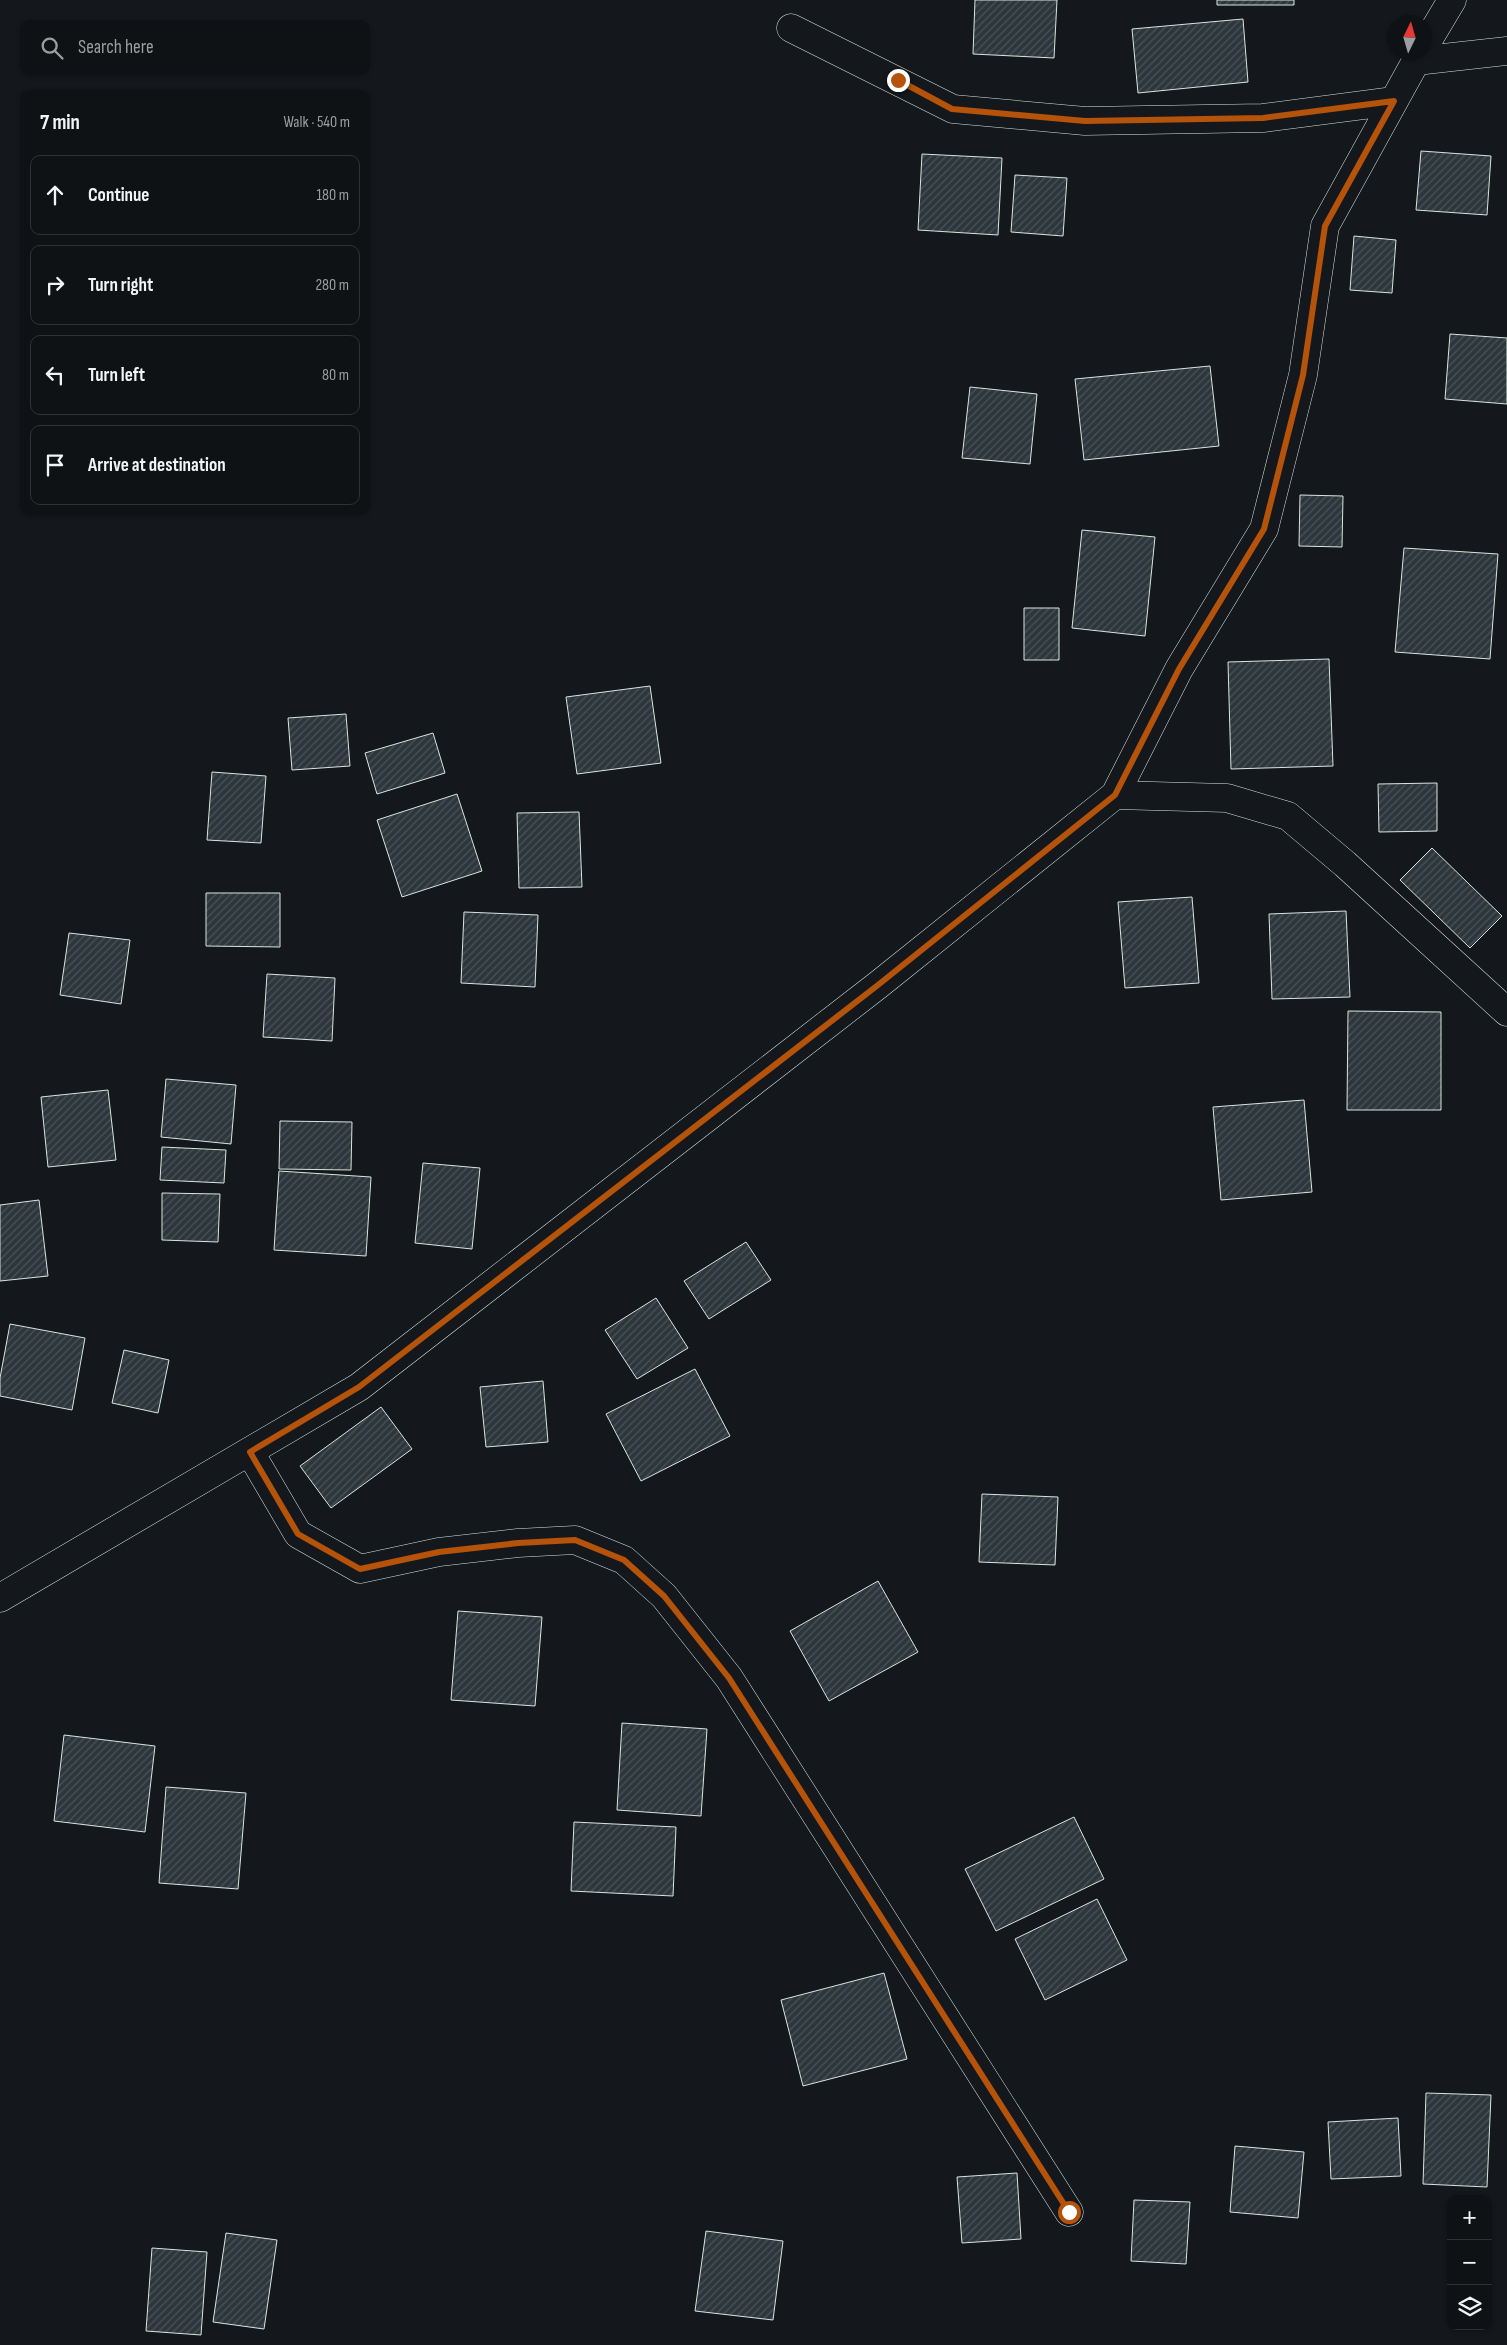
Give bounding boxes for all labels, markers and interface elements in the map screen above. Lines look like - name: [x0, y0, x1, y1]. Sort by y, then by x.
- north arrow: [1387, 15, 1432, 60]
- search box: [20, 20, 370, 75]
- icon: search: [38, 34, 66, 62]
- text: Search here: [78, 36, 154, 59]
- route end: [887, 69, 910, 92]
- text: 7 min: [40, 110, 80, 135]
- text: Walk · 540 m: [283, 113, 350, 132]
- icon: ahead: [41, 181, 69, 209]
- text: Continue: [88, 184, 149, 207]
- text: 180 m: [316, 186, 349, 205]
- icon: right: [41, 271, 69, 299]
- text: Turn right: [88, 274, 153, 297]
- text: 280 m: [315, 276, 349, 295]
- icon: left: [41, 361, 69, 389]
- text: Turn left: [88, 364, 145, 387]
- text: 80 m: [322, 366, 349, 385]
- icon: arrive: [41, 451, 69, 479]
- text: Arrive at destination: [88, 454, 226, 477]
- map controls: [1447, 2195, 1492, 2330]
- button: +: [1447, 2195, 1492, 2240]
- route start: [1058, 2201, 1081, 2224]
- button: −: [1447, 2240, 1492, 2285]
- button: layers: [1447, 2285, 1492, 2330]

